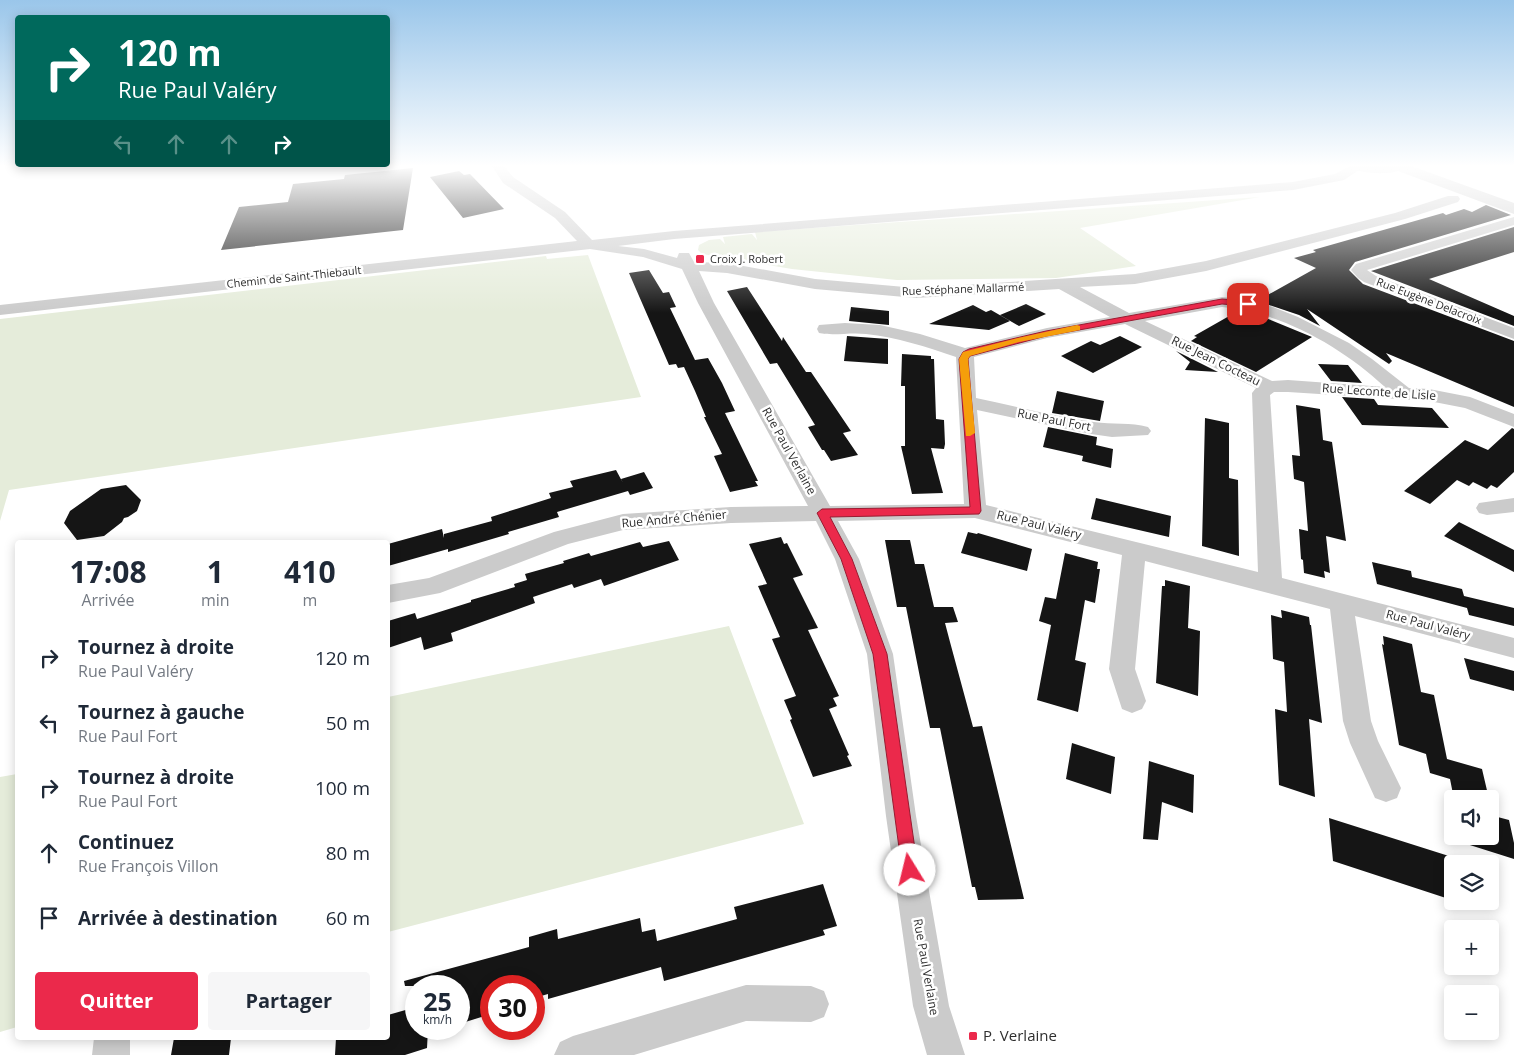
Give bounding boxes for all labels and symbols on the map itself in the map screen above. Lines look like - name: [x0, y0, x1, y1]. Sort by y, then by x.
- place label: Croix J. Robert: [710, 251, 783, 266]
- marker: Croix J. Robert: [694, 253, 706, 265]
- street label: Chemin de Saint-Thiebault: [226, 262, 362, 291]
- street label: Rue Eugène Delacroix: [1375, 274, 1484, 328]
- street label: Rue Stéphane Mallarmé: [901, 279, 1025, 298]
- pin: [1227, 283, 1269, 325]
- street label: Rue Jean Cocteau: [1169, 332, 1264, 390]
- street label: Rue Leconte de Lisle: [1322, 379, 1437, 404]
- street label: Rue Paul Verlaine: [758, 404, 821, 498]
- street label: Rue Paul Fort: [1016, 404, 1092, 435]
- street label: Rue André Chénier: [621, 505, 727, 532]
- street label: Rue Paul Valéry: [995, 506, 1084, 543]
- street label: Rue Paul Valéry: [1384, 605, 1473, 644]
- position arrow: [883, 843, 935, 895]
- street label: Rue Paul Verlaine: [910, 917, 943, 1017]
- speed limit sign: 30: [480, 975, 545, 1040]
- place label: P. Verlaine: [983, 1025, 1057, 1045]
- marker: P. Verlaine: [967, 1030, 979, 1042]

